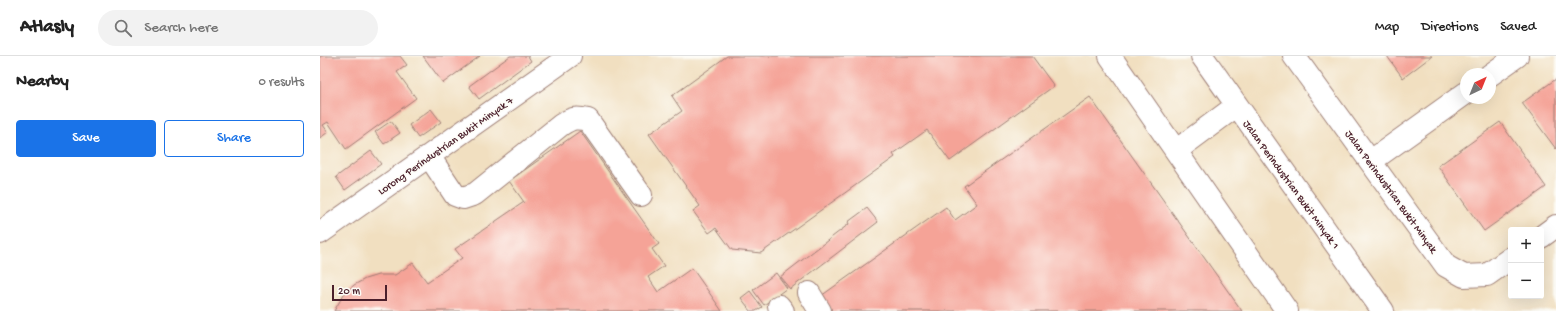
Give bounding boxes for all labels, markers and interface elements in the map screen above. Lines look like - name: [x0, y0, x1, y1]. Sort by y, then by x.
- search box: [98, 10, 378, 46]
- text: Atlasly: [20, 16, 74, 39]
- icon: search: [112, 17, 134, 39]
- text: Search here: [144, 19, 218, 37]
- text: Map: [1375, 19, 1399, 36]
- text: Directions: [1421, 19, 1478, 36]
- text: Saved: [1500, 19, 1536, 36]
- north arrow: [1460, 68, 1496, 104]
- text: Nearby: [16, 72, 69, 92]
- text: 0 results: [258, 75, 304, 90]
- street label: Lorong Perindustrian Bukit Minyak 7: [376, 95, 516, 198]
- street label: Jalan Perindustrian Bukit Minyak 1: [1240, 119, 1341, 252]
- button: Save: [16, 120, 156, 157]
- button: Share: [164, 120, 304, 157]
- street label: Jalan Perindustrian Bukit Minyak: [1342, 128, 1440, 257]
- map controls: [1508, 227, 1544, 299]
- button: +: [1508, 227, 1544, 263]
- button: −: [1508, 263, 1544, 299]
- scale bar: [332, 283, 387, 302]
- text: 20 m: [338, 286, 360, 298]

